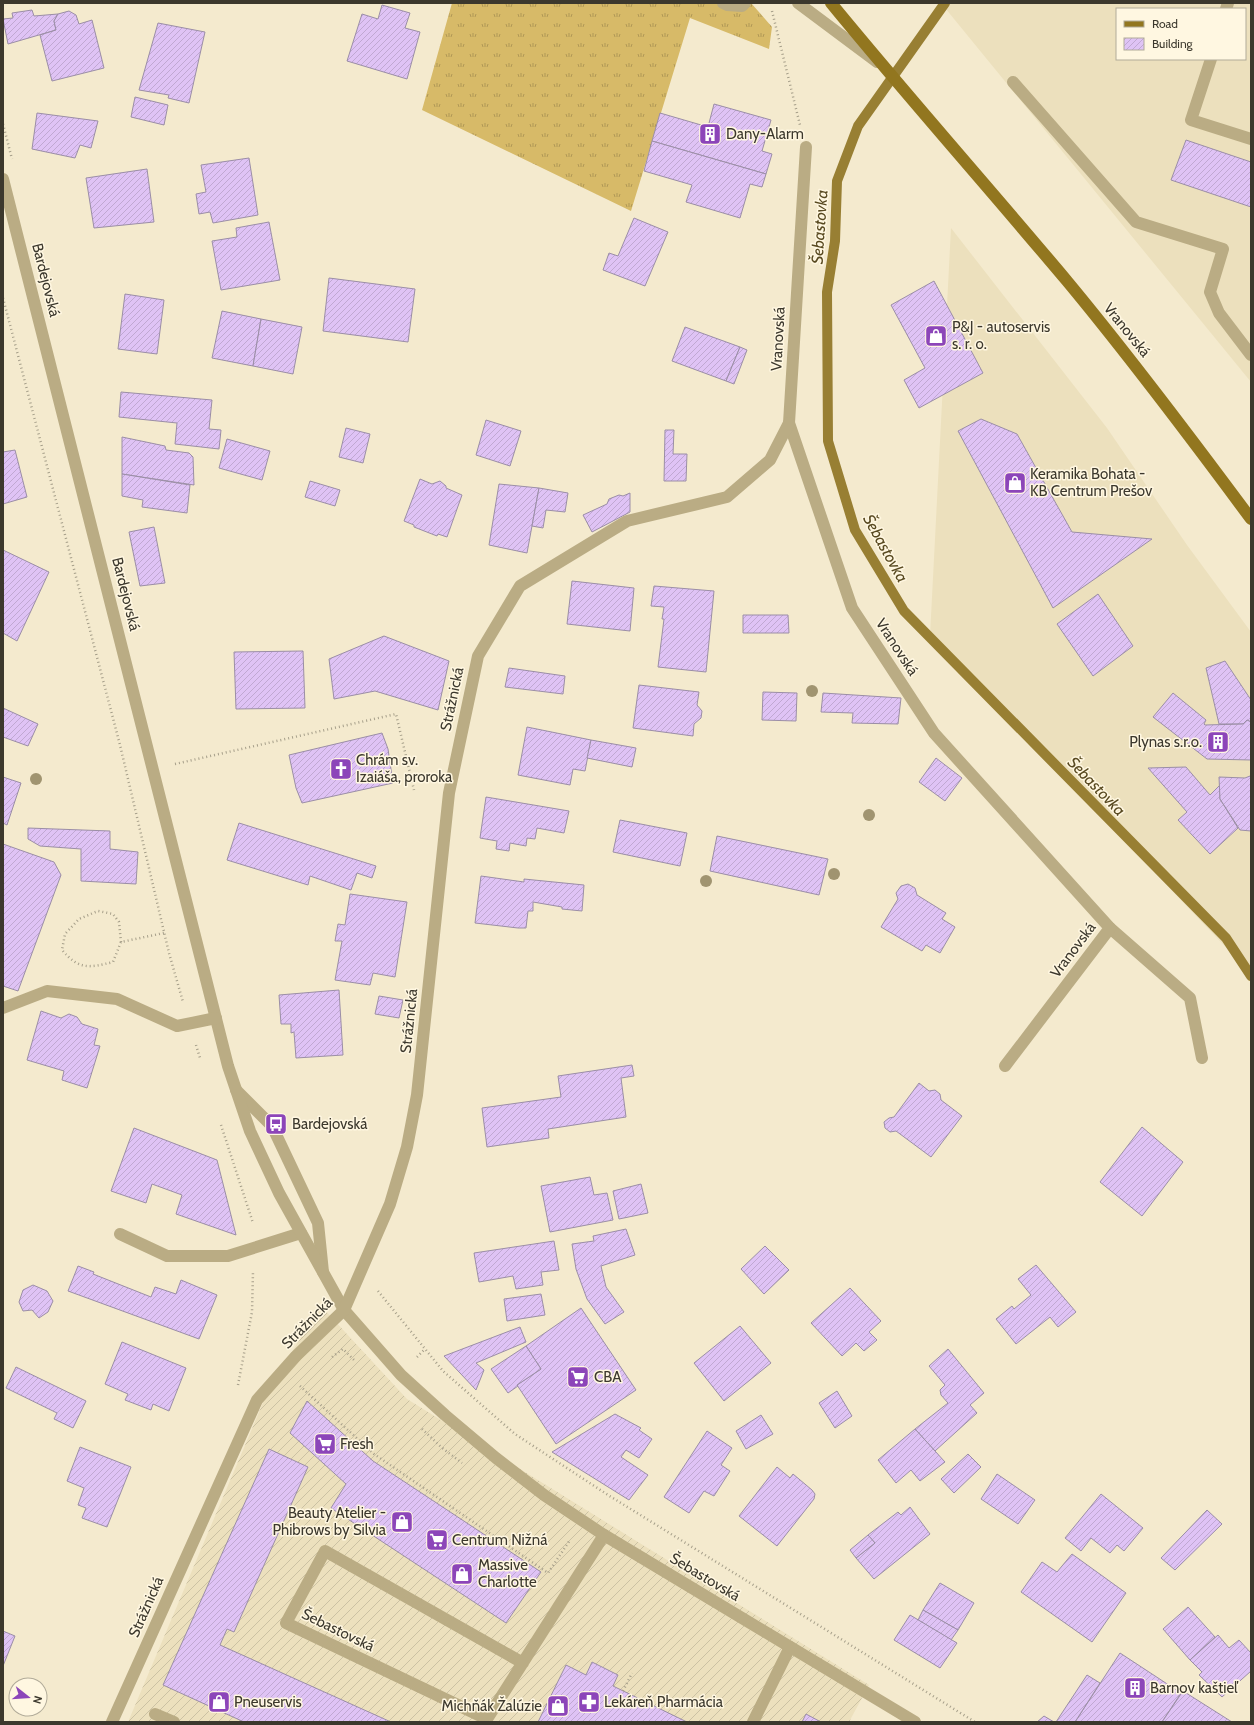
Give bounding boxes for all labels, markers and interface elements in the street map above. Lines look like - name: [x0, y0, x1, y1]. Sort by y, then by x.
- legend: [1116, 8, 1246, 60]
- text: Road: [1152, 16, 1178, 31]
- text: Building: [1152, 36, 1194, 51]
- building icon: Dany-Alarm: [697, 121, 723, 147]
- place label: Dany-Alarm: [726, 125, 804, 143]
- water label: Šebastovka: [807, 189, 832, 265]
- street label: Bardejovská: [28, 241, 64, 320]
- street label: Vranovská: [1100, 299, 1155, 361]
- street label: Vranovská: [767, 306, 789, 372]
- place label: P&J - autoservis s. r. o.: [952, 318, 1050, 353]
- shop icon: P&J - autoservis s. r. o.: [923, 323, 949, 349]
- place label: Keramika Bohata - KB Centrum Prešov: [1030, 465, 1153, 500]
- shop icon: Keramika Bohata - KB Centrum Prešov: [1002, 470, 1028, 496]
- water label: Šebastovka: [859, 511, 912, 585]
- street label: Bardejovská: [108, 555, 144, 634]
- street label: Vranovská: [872, 615, 922, 680]
- street label: Strážnická: [436, 665, 468, 733]
- building icon: Plynas s.r.o.: [1205, 729, 1231, 755]
- place label: Plynas s.r.o.: [1129, 733, 1202, 751]
- place label: Chrám sv. Izaiáša, proroka: [356, 751, 453, 786]
- water label: Šebastovka: [1064, 753, 1129, 820]
- church icon: Chrám sv. Izaiáša, proroka: [328, 756, 354, 782]
- street label: Vranovská: [1046, 918, 1100, 981]
- street label: Strážnická: [397, 987, 421, 1054]
- bus stop icon: Bardejovská: [263, 1111, 289, 1137]
- place label: Bardejovská: [292, 1115, 368, 1133]
- street label: Strážnická: [278, 1293, 337, 1352]
- supermarket icon: CBA: [565, 1364, 591, 1390]
- place label: CBA: [594, 1368, 622, 1386]
- supermarket icon: Fresh: [312, 1431, 338, 1457]
- place label: Fresh: [340, 1435, 374, 1453]
- place label: Beauty Atelier - Phibrows by Silvia: [273, 1504, 387, 1539]
- shop icon: Beauty Atelier - Phibrows by Silvia: [389, 1509, 415, 1535]
- supermarket icon: Centrum Nižná: [424, 1527, 450, 1553]
- place label: Centrum Nižná: [452, 1531, 548, 1549]
- street label: Šebastovská: [667, 1548, 745, 1605]
- place label: Massive Charlotte: [478, 1556, 537, 1591]
- shop icon: Massive Charlotte: [449, 1561, 475, 1587]
- street label: Strážnická: [125, 1573, 168, 1640]
- street label: Šebastovská: [299, 1604, 378, 1656]
- building icon: Barnov kaštieľ: [1122, 1675, 1148, 1701]
- north arrow: [8, 1677, 48, 1717]
- place label: Barnov kaštieľ: [1150, 1679, 1239, 1697]
- shop icon: Pneuservis: [206, 1689, 232, 1715]
- pharmacy icon: Lekáreň Pharmácia: [576, 1689, 602, 1715]
- place label: Pneuservis: [234, 1693, 302, 1711]
- shop icon: Michňák Žalúzie: [545, 1693, 571, 1719]
- place label: Lekáreň Pharmácia: [604, 1693, 724, 1711]
- text: N: [30, 1694, 45, 1706]
- place label: Michňák Žalúzie: [442, 1696, 542, 1715]

